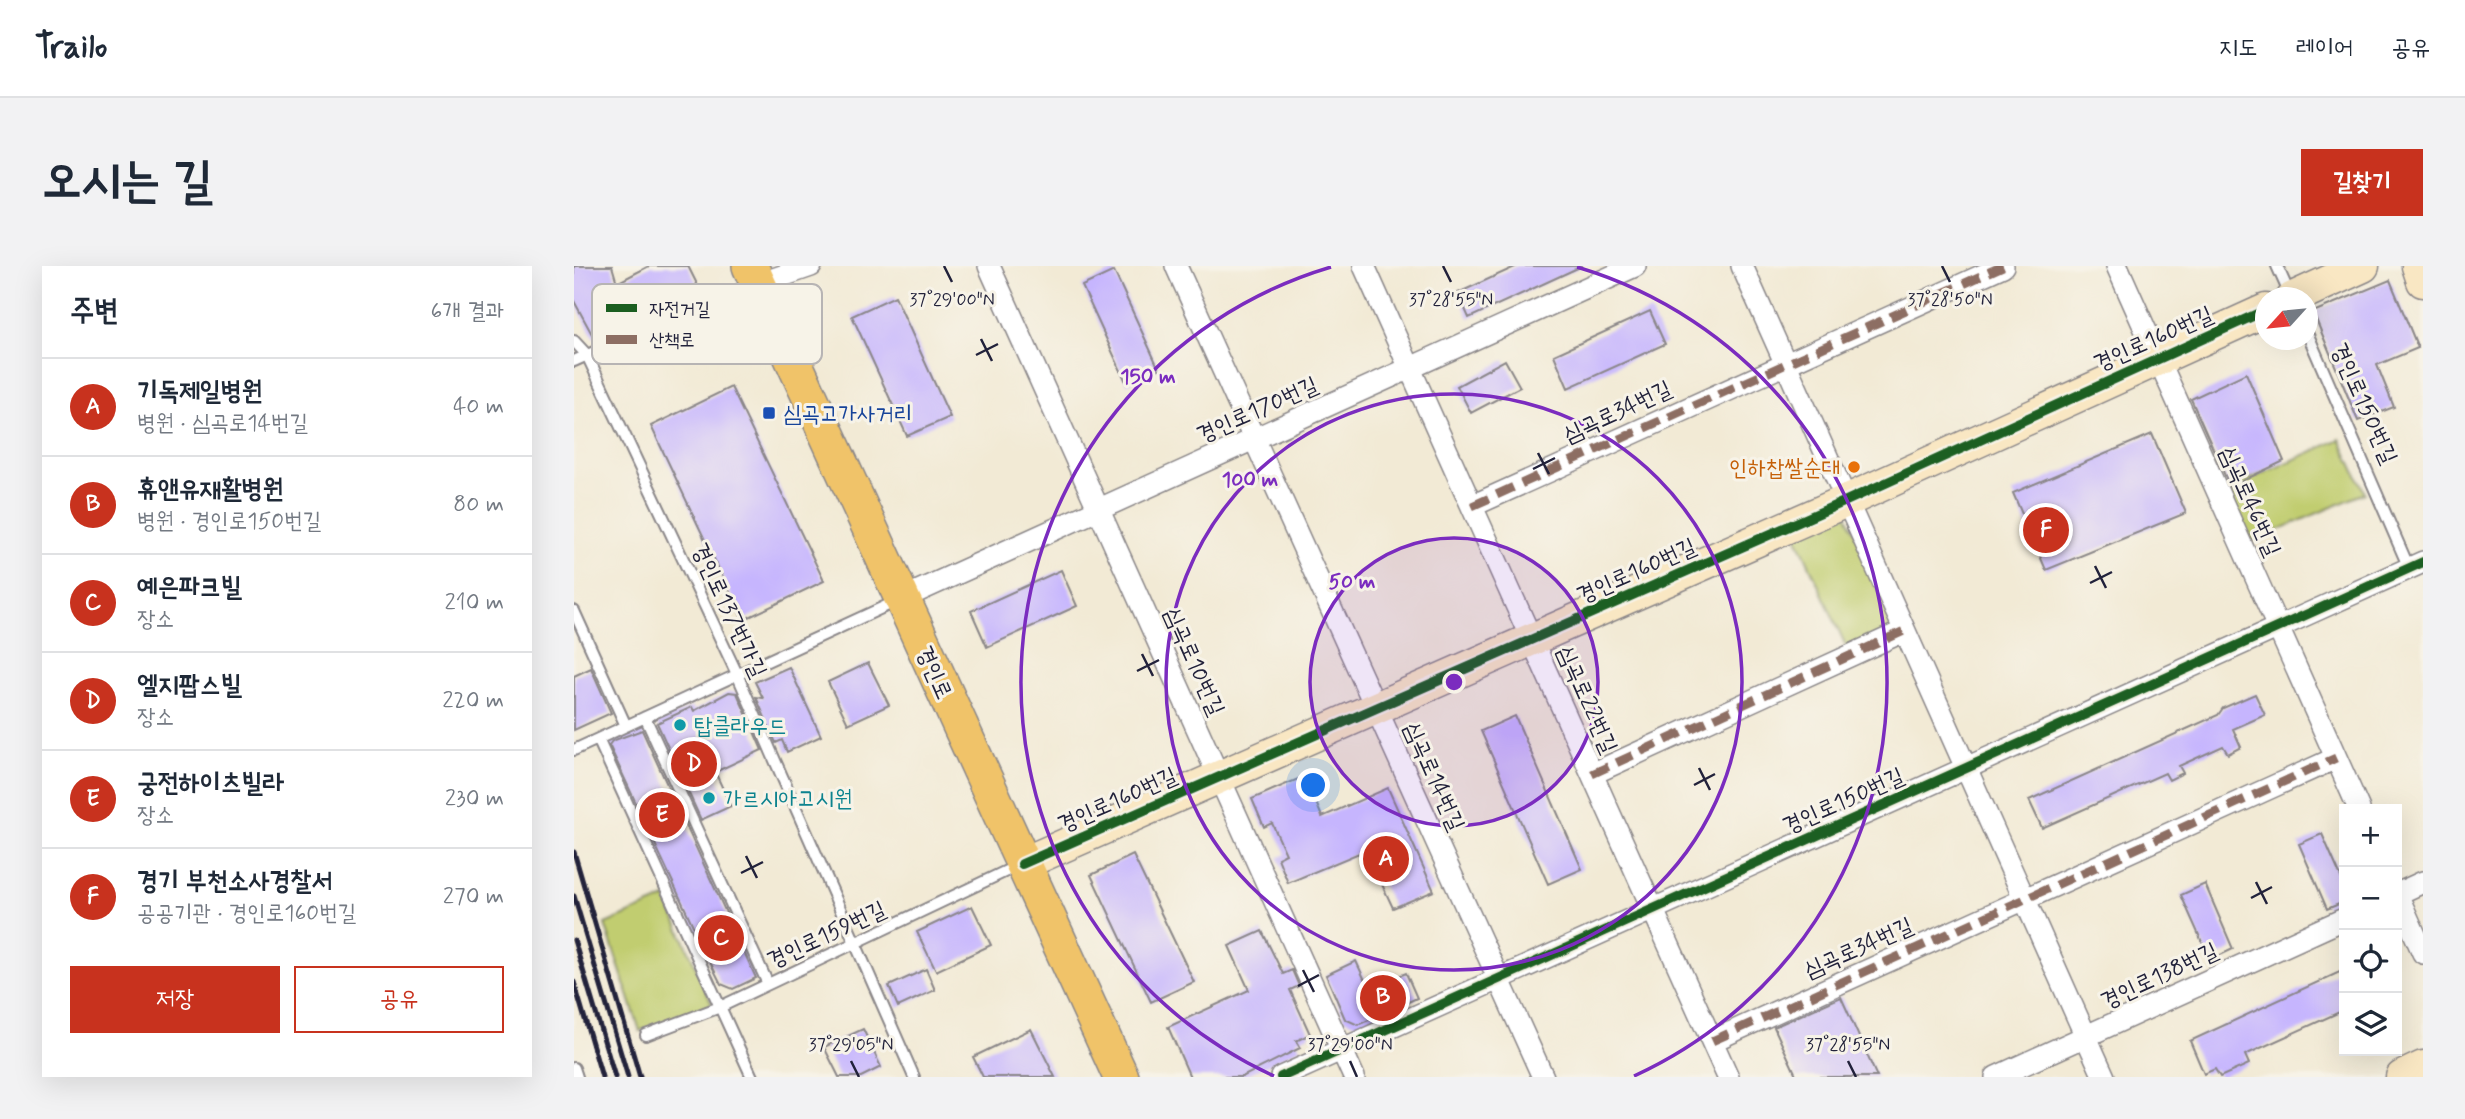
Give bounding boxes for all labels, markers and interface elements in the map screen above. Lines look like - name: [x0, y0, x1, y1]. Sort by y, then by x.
- text: Trailo: [35, 26, 107, 70]
- text: 지도: [2219, 33, 2257, 64]
- text: 레이어: [2295, 33, 2353, 64]
- text: 공유: [2391, 33, 2430, 64]
- button: 길찾기: [2301, 149, 2423, 216]
- text: 오시는 길: [42, 150, 213, 215]
- legend: [592, 284, 822, 364]
- north arrow: [2255, 287, 2318, 350]
- text: 37°29'00"N: [909, 288, 995, 312]
- text: 37°28'55"N: [1409, 288, 1493, 312]
- text: 37°28'50"N: [1907, 288, 1993, 312]
- text: 주변: [70, 292, 118, 331]
- text: 6개 결과: [430, 297, 504, 327]
- text: 자전거길: [649, 297, 710, 322]
- street label: 경인로160번길: [2089, 300, 2218, 379]
- text: 산책로: [649, 328, 695, 353]
- street label: 경인로150번길: [2323, 339, 2403, 469]
- text: 150 m: [1120, 363, 1176, 391]
- street label: 경인로170번길: [1192, 371, 1323, 451]
- text: 기독제일병원: [137, 375, 263, 409]
- street label: 심곡로34번길: [1559, 375, 1677, 451]
- text: A: [85, 392, 101, 422]
- text: 40 m: [453, 392, 504, 422]
- place label: 심곡고가사거리: [783, 400, 913, 430]
- marker: 심곡고가사거리: [761, 405, 777, 421]
- text: 병원 · 심곡로14번길: [137, 409, 308, 439]
- street label: 심곡로46번길: [2212, 442, 2287, 562]
- place label: 인하찹쌀순대: [1729, 454, 1840, 484]
- marker: 인하찹쌀순대: [1846, 459, 1862, 475]
- text: 100 m: [1222, 466, 1278, 494]
- text: 휴앤유재활병원: [137, 473, 283, 507]
- text: B: [86, 490, 100, 520]
- text: 80 m: [453, 490, 504, 520]
- pin: F: [2023, 504, 2069, 556]
- text: 병원 · 경인로150번길: [137, 507, 321, 537]
- street label: 경인로160번길: [1572, 532, 1701, 611]
- street label: 경인로137번가길: [684, 538, 773, 683]
- text: 50 m: [1329, 568, 1376, 596]
- text: 예은파크빌: [137, 571, 242, 605]
- text: C: [85, 588, 101, 618]
- text: 210 m: [444, 588, 504, 618]
- street label: 심곡로10번길: [1156, 603, 1230, 721]
- text: 장소: [137, 605, 174, 635]
- street label: 경인로: [908, 641, 958, 704]
- street label: 심곡로22번길: [1549, 641, 1623, 758]
- text: 엘지팝스빌: [137, 669, 242, 703]
- centre of rings: [1442, 670, 1466, 694]
- text: D: [85, 686, 101, 716]
- text: 220 m: [442, 686, 504, 716]
- text: 장소: [137, 703, 174, 733]
- place label: 탑클라우드: [694, 712, 787, 742]
- marker: 탑클라우드: [672, 717, 688, 733]
- street label: 심곡로14번길: [1396, 718, 1471, 836]
- pin: D: [671, 738, 717, 790]
- street label: 경인로160번길: [1053, 761, 1182, 840]
- street label: 경인로150번길: [1779, 762, 1909, 842]
- text: 궁전하이츠빌라: [137, 767, 283, 801]
- your location: [1296, 768, 1330, 802]
- text: E: [86, 784, 100, 814]
- text: 230 m: [445, 784, 504, 814]
- place label: 가르시아고시원: [723, 785, 853, 815]
- pin: E: [639, 789, 685, 841]
- marker: 가르시아고시원: [701, 790, 717, 806]
- text: 장소: [137, 801, 174, 831]
- map controls: [2339, 804, 2402, 1056]
- button: +: [2339, 804, 2402, 867]
- pin: A: [1363, 833, 1409, 885]
- text: 경기 부천소사경찰서: [137, 865, 332, 899]
- button: −: [2339, 867, 2402, 930]
- text: F: [87, 882, 99, 912]
- text: 270 m: [443, 882, 504, 912]
- street label: 경인로159번길: [763, 895, 891, 976]
- text: 공공기관 · 경인로160번길: [137, 899, 356, 929]
- street label: 심곡로34번길: [1800, 911, 1918, 986]
- pin: C: [698, 912, 744, 964]
- button: locate: [2339, 930, 2402, 993]
- street label: 경인로138번길: [2096, 937, 2223, 1017]
- button: 저장: [70, 966, 280, 1033]
- button: 공유: [294, 966, 504, 1033]
- pin: B: [1360, 972, 1406, 1024]
- button: layers: [2339, 993, 2402, 1056]
- text: 37°29'05"N: [809, 1033, 893, 1057]
- text: 37°29'00"N: [1307, 1033, 1393, 1057]
- text: 37°28'55"N: [1806, 1033, 1890, 1057]

